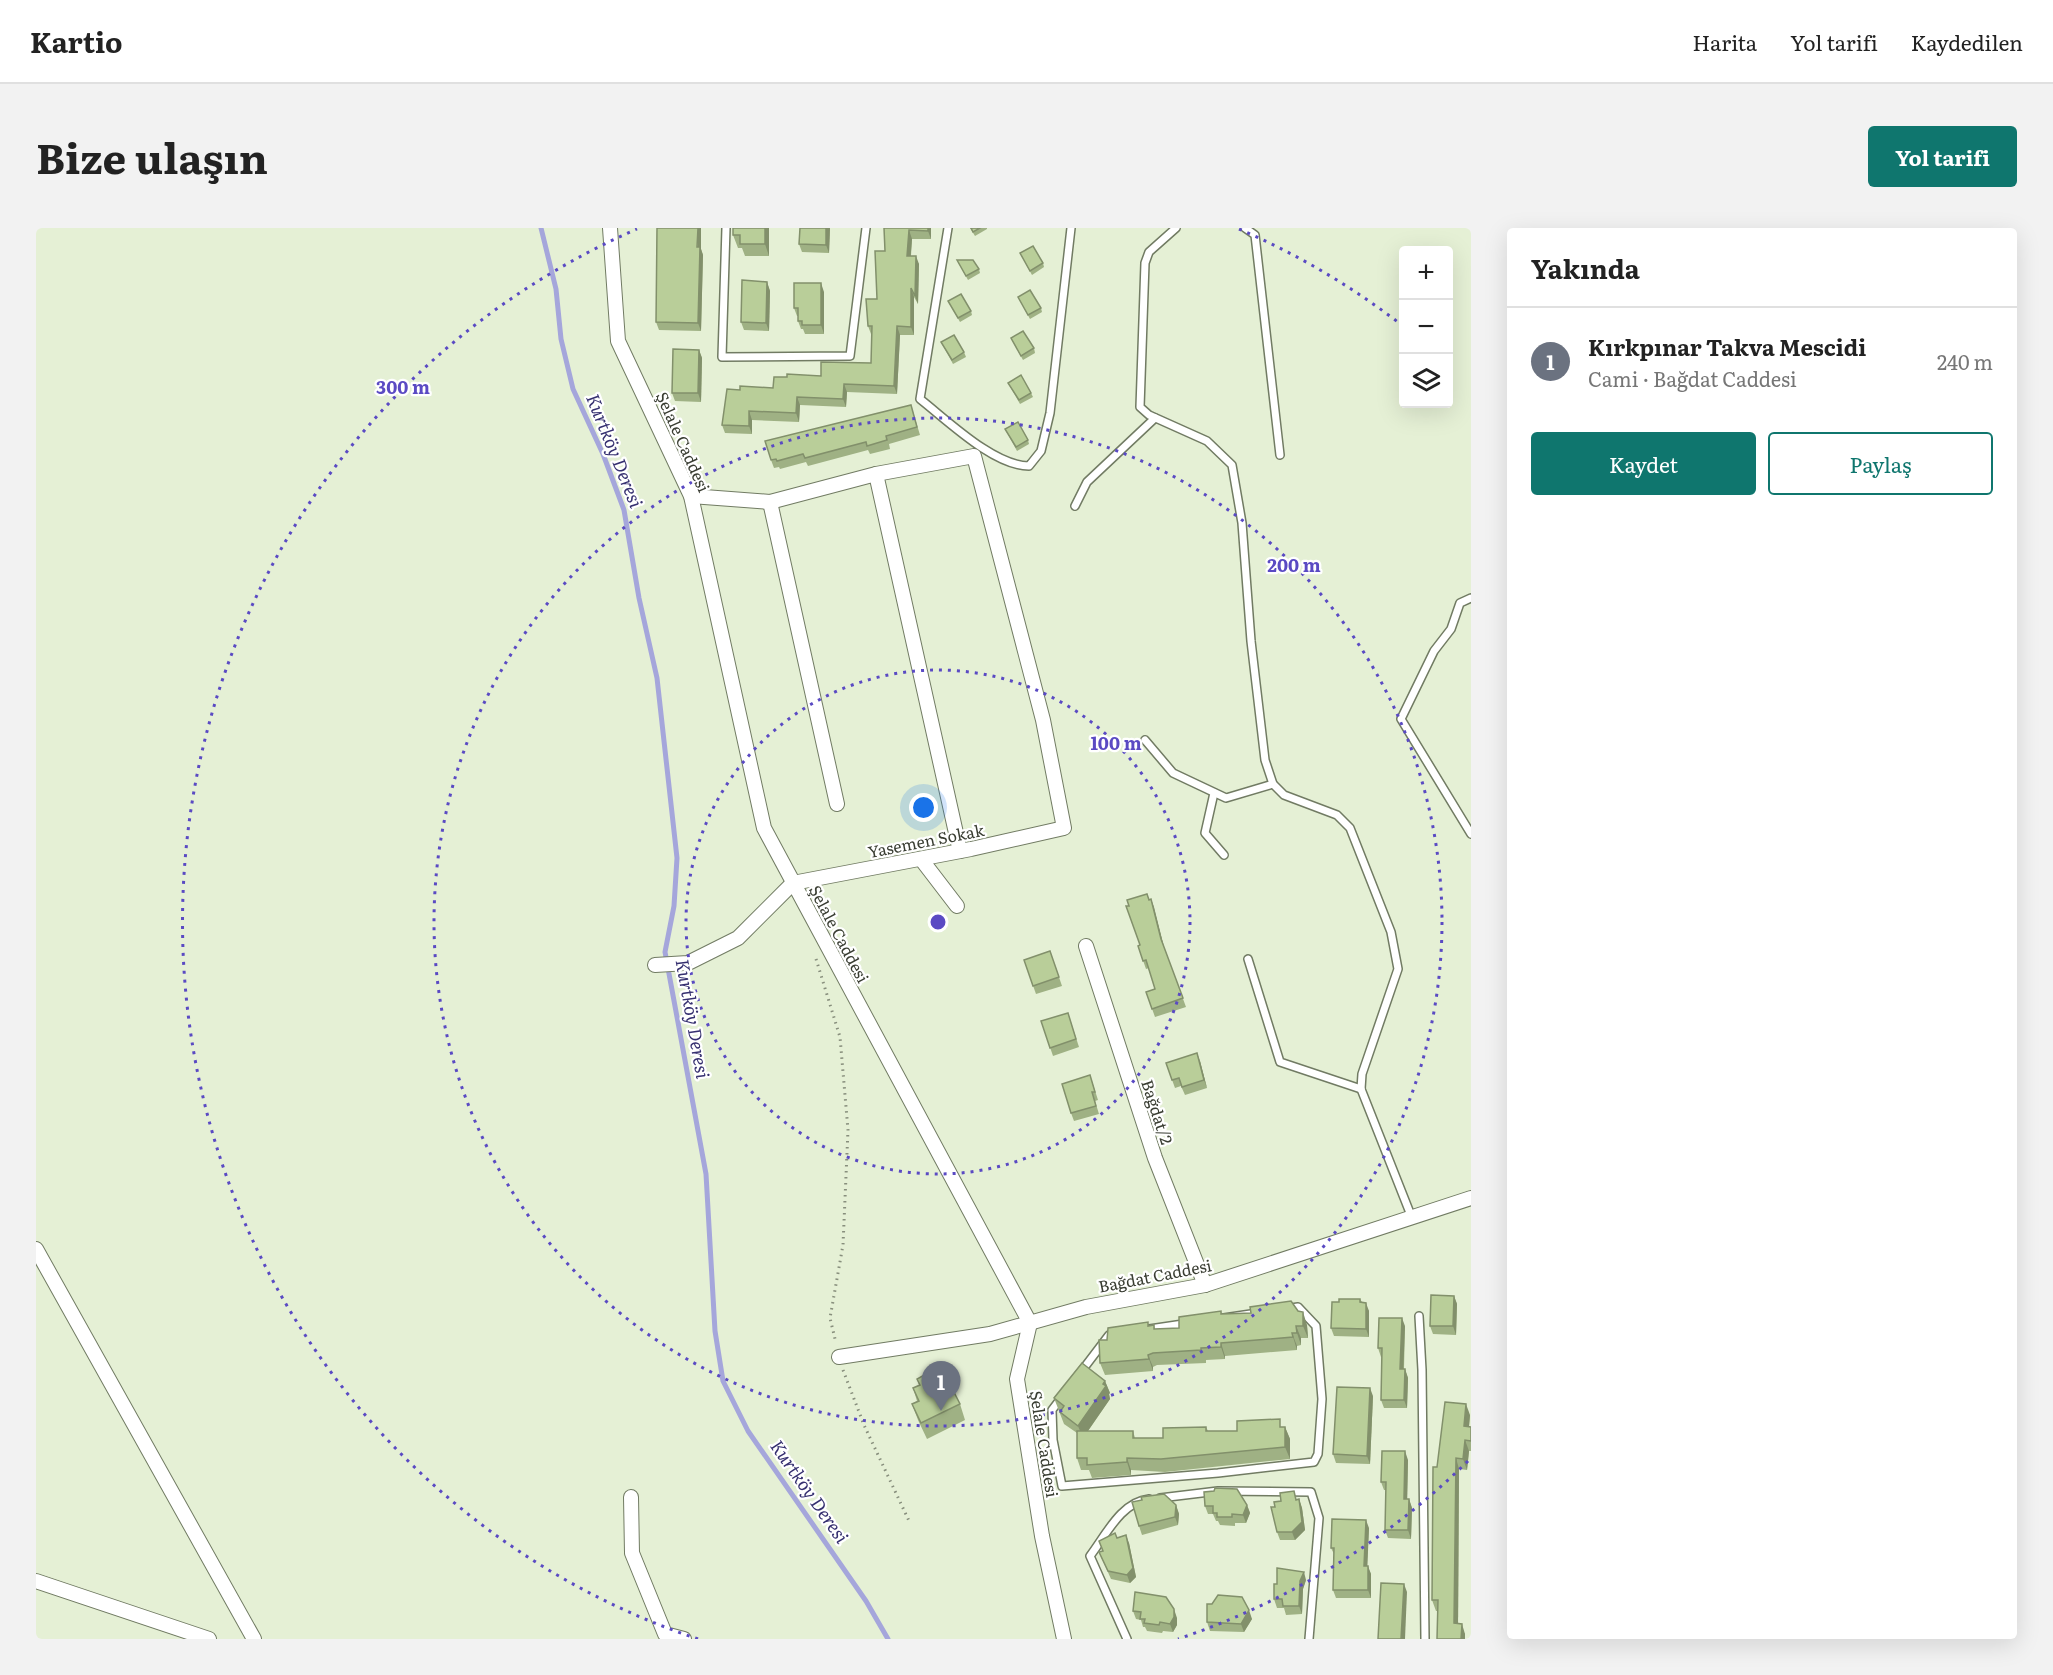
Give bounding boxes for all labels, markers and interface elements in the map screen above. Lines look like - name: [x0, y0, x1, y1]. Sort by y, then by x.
- text: Kartio: [30, 20, 123, 62]
- text: Harita: [1692, 26, 1757, 57]
- text: Yol tarifi: [1790, 26, 1878, 57]
- text: Kaydedilen: [1911, 26, 2023, 57]
- text: Bize ulaşın: [36, 125, 268, 187]
- button: Yol tarifi: [1868, 126, 2017, 187]
- map controls: [1399, 246, 1453, 408]
- button: +: [1399, 246, 1453, 300]
- text: Yakında: [1531, 248, 1640, 287]
- button: −: [1399, 300, 1453, 354]
- text: Kırkpınar Takva Mescidi: [1588, 330, 1866, 363]
- text: 1: [1546, 346, 1555, 376]
- text: 240 m: [1937, 346, 1993, 376]
- button: layers: [1399, 354, 1453, 408]
- text: Cami · Bağdat Caddesi: [1588, 363, 1797, 393]
- text: 300 m: [376, 373, 430, 400]
- street label: Şelale Caddesi: [651, 387, 717, 496]
- water label: Kurtköy Deresi: [580, 389, 651, 512]
- button: Kaydet: [1531, 432, 1756, 495]
- button: Paylaş: [1768, 432, 1993, 495]
- text: 200 m: [1267, 551, 1321, 578]
- text: 100 m: [1090, 729, 1142, 756]
- your location: [909, 793, 938, 822]
- street label: Yasemen Sokak: [866, 817, 986, 863]
- street label: Şelale Caddesi: [804, 880, 876, 987]
- centre of rings: [928, 912, 948, 932]
- water label: Kurtköy Deresi: [670, 957, 717, 1081]
- street label: Bağdat/2: [1136, 1076, 1180, 1147]
- street label: Bağdat Caddesi: [1096, 1252, 1213, 1298]
- pin: 1: [922, 1362, 960, 1411]
- street label: Şelale Caddesi: [1025, 1389, 1065, 1499]
- water label: Kurtköy Deresi: [765, 1434, 856, 1549]

